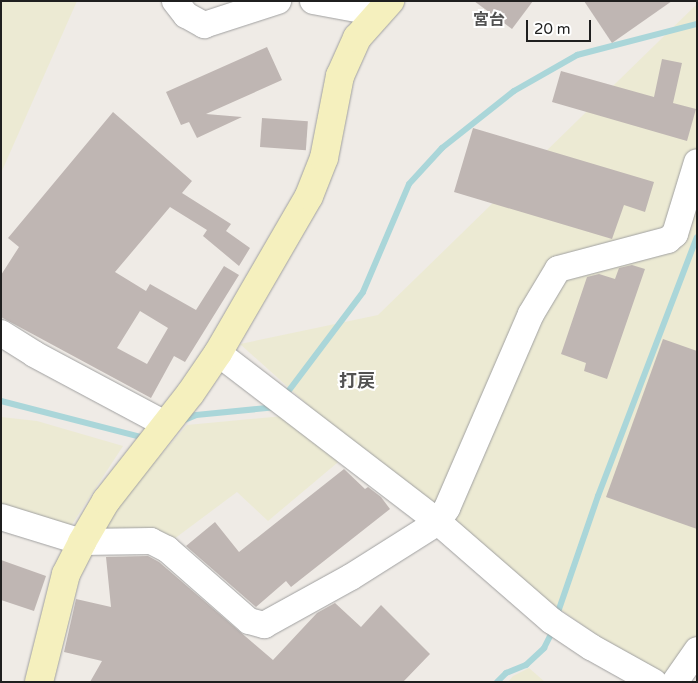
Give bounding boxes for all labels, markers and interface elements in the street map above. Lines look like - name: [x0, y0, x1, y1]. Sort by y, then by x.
- district label: 宮台: [473, 10, 505, 30]
- scale bar: [528, 10, 593, 42]
- text: 20 m: [534, 20, 571, 38]
- district label: 打戻: [339, 370, 375, 392]

